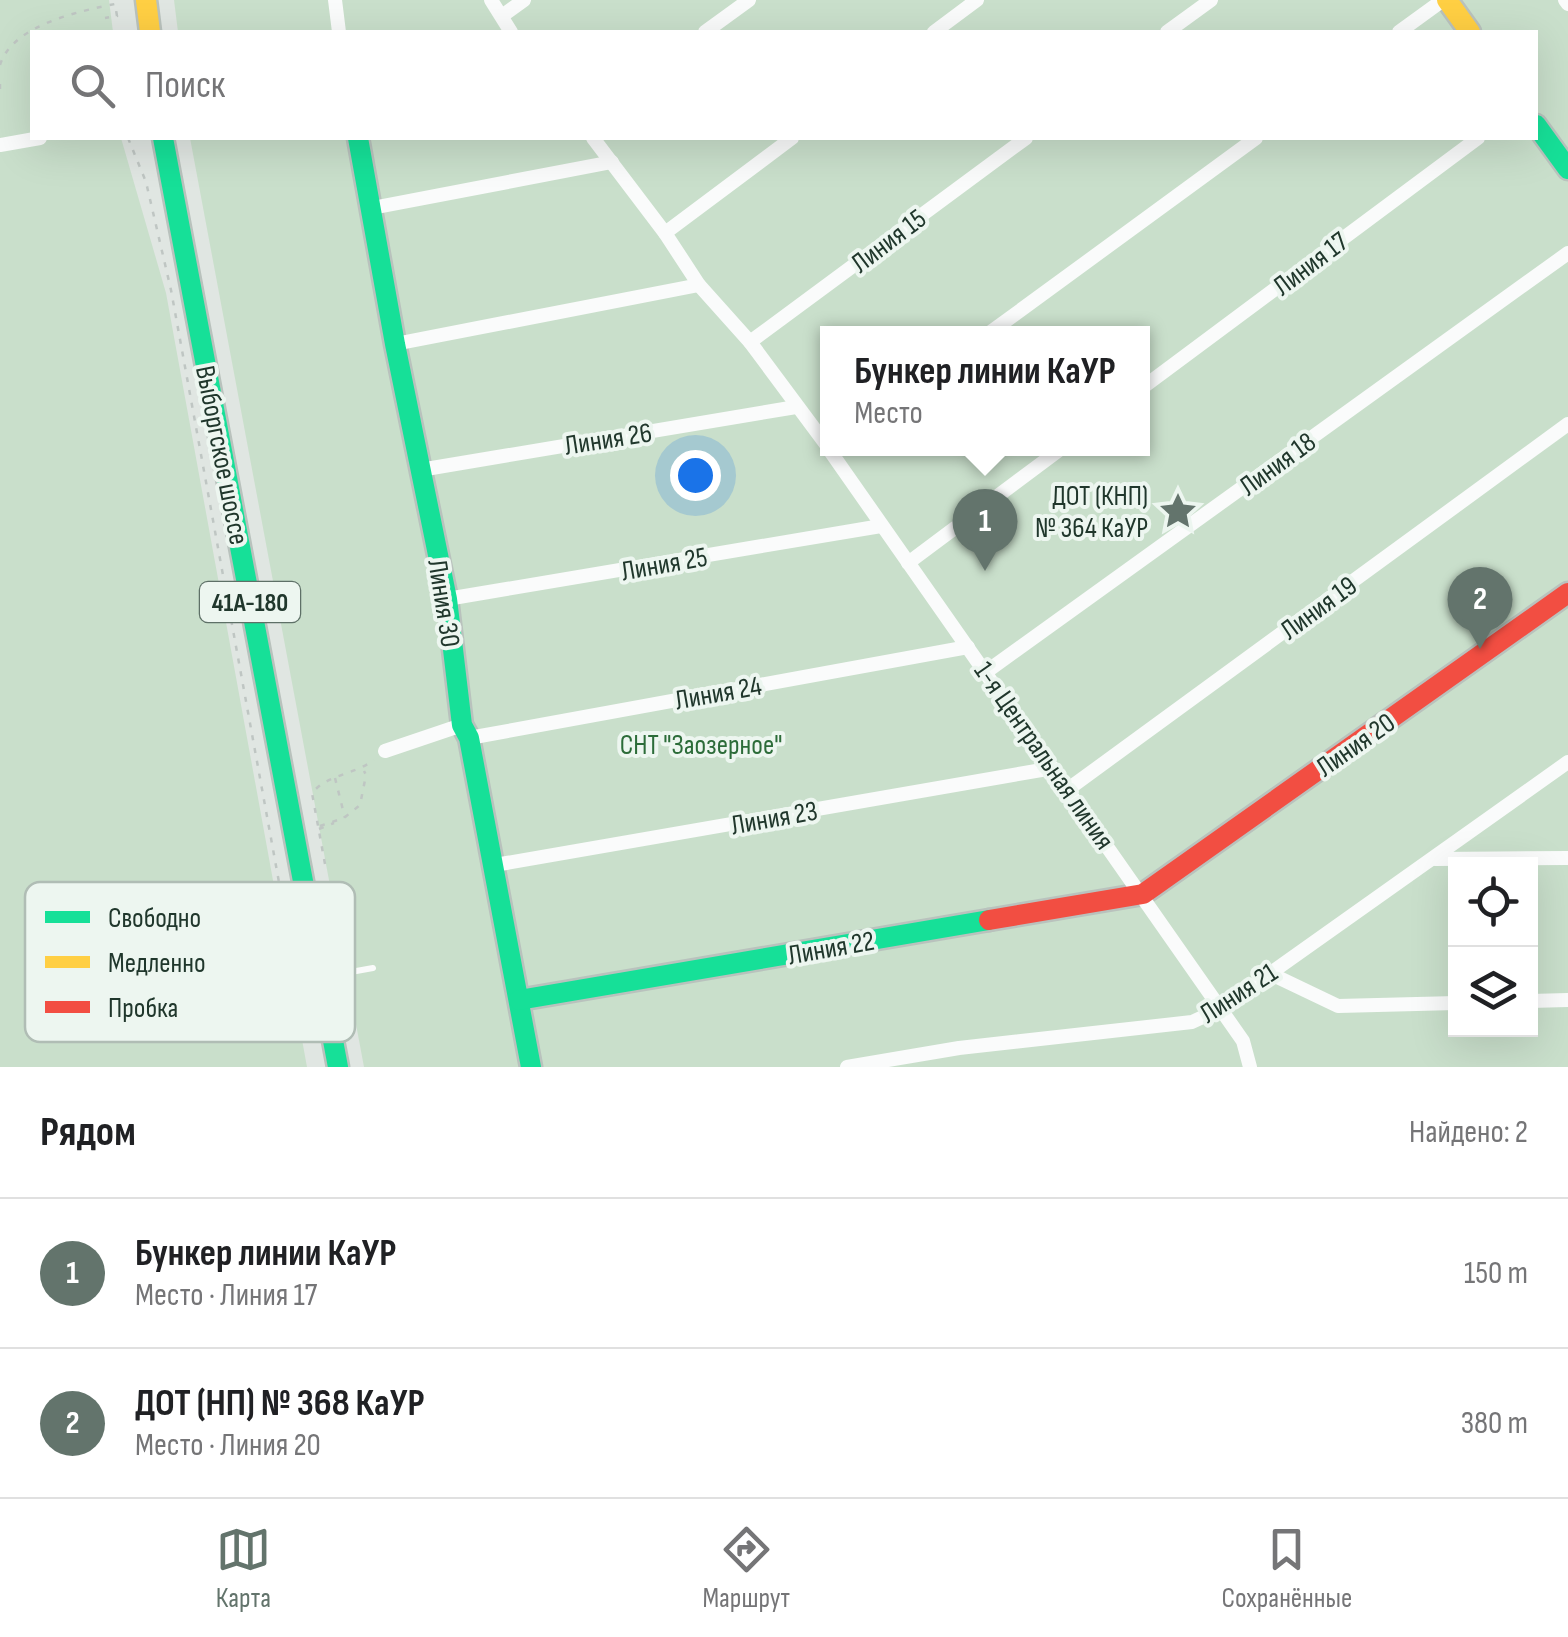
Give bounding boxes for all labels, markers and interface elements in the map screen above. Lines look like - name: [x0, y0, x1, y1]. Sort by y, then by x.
- search box: [30, 30, 1538, 140]
- icon: search: [65, 58, 120, 113]
- text: Поиск: [145, 63, 225, 108]
- street label: Линия 15: [845, 202, 933, 280]
- street label: Линия 17: [1267, 225, 1355, 303]
- popup: [820, 326, 1150, 456]
- text: Бункер линии КаУР: [854, 349, 1116, 394]
- street label: Выборгское шоссе: [188, 363, 255, 548]
- text: Место: [854, 394, 923, 433]
- street label: Линия 26: [562, 416, 654, 463]
- street label: Линия 18: [1233, 426, 1322, 503]
- your location: [670, 450, 721, 501]
- place label: ДОТ (КНП) № 364 КаУР: [1035, 480, 1148, 545]
- pin: 1: [952, 488, 1018, 571]
- place icon: ДОТ (КНП) № 364 КаУР: [1157, 490, 1199, 532]
- street label: Линия 25: [619, 541, 710, 588]
- street label: Линия 30: [420, 557, 467, 649]
- pin: 2: [1448, 566, 1512, 649]
- street label: Линия 19: [1274, 569, 1364, 647]
- road number: 41А-180: [200, 582, 300, 622]
- street label: 1-я Центральная линия: [967, 656, 1121, 856]
- street label: Линия 24: [672, 670, 764, 717]
- street label: Линия 20: [1310, 706, 1401, 784]
- park label: СНТ "Заозерное": [620, 729, 782, 762]
- street label: Линия 23: [728, 795, 820, 842]
- map controls: [1448, 857, 1538, 1037]
- button: locate: [1448, 857, 1538, 947]
- legend: [25, 882, 355, 1042]
- text: Свободно: [108, 902, 201, 935]
- street label: Линия 22: [785, 925, 877, 972]
- text: Медленно: [108, 947, 206, 980]
- button: layers: [1448, 947, 1538, 1037]
- street label: Линия 21: [1194, 956, 1284, 1030]
- text: Пробка: [108, 992, 178, 1025]
- text: Рядом: [40, 1107, 136, 1158]
- text: Найдено: 2: [1409, 1113, 1528, 1152]
- text: Бункер линии КаУР: [135, 1231, 396, 1276]
- text: 1: [66, 1254, 79, 1293]
- text: 150 m: [1464, 1254, 1528, 1293]
- text: Место · Линия 17: [135, 1276, 317, 1315]
- text: ДОТ (НП) № 368 КаУР: [135, 1381, 425, 1426]
- text: 2: [65, 1404, 80, 1443]
- text: 380 m: [1461, 1404, 1528, 1443]
- text: Место · Линия 20: [135, 1426, 321, 1465]
- tab: Карта: [216, 1522, 271, 1615]
- tab: Маршрут: [702, 1522, 790, 1615]
- tab: Сохранённые: [1222, 1522, 1352, 1615]

